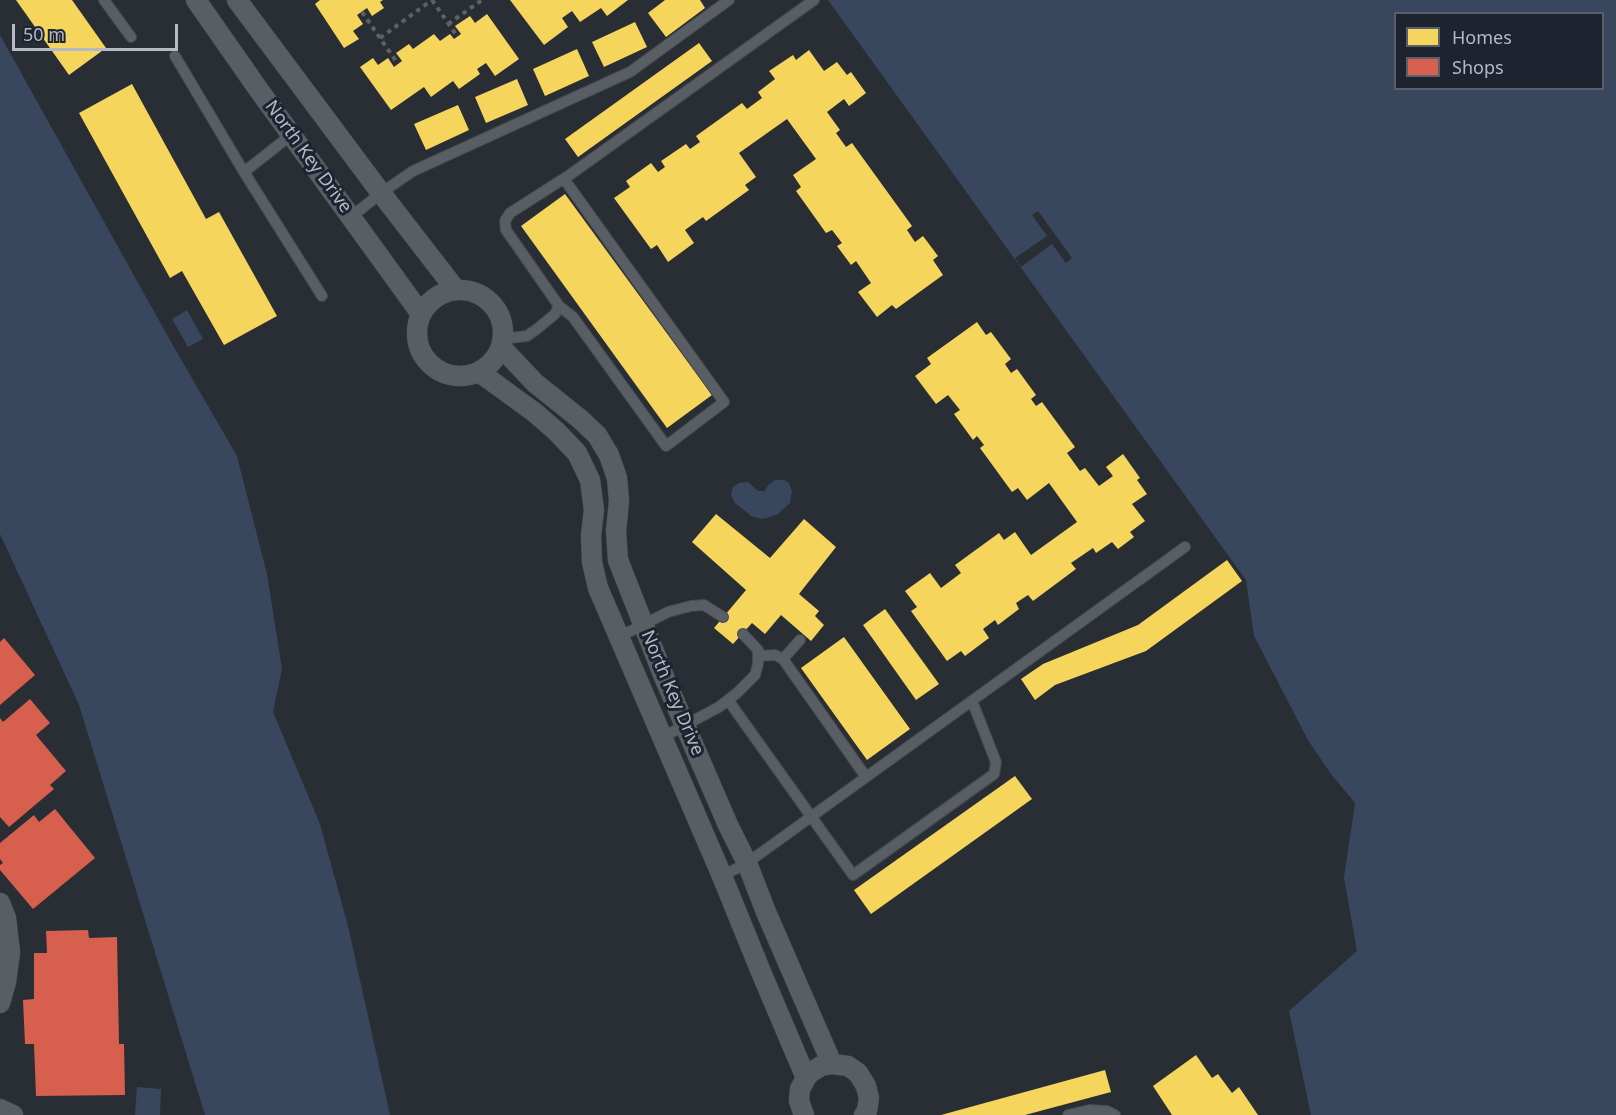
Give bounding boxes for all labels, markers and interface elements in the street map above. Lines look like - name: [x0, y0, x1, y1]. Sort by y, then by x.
- scale bar: [15, 12, 182, 50]
- legend: [1394, 12, 1604, 90]
- text: 50 m: [23, 22, 65, 46]
- text: Homes: [1452, 25, 1512, 49]
- text: Shops: [1452, 55, 1504, 79]
- street label: North Key Drive: [260, 97, 356, 217]
- street label: North Key Drive: [636, 627, 708, 759]

